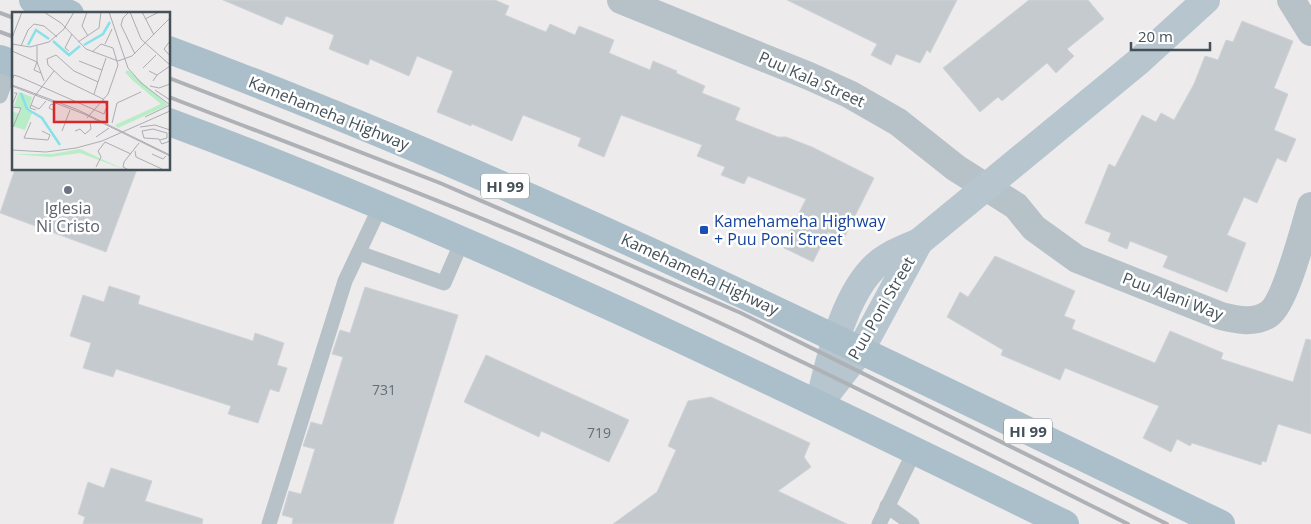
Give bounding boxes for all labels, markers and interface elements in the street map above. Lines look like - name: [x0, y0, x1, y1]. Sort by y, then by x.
- inset map: [12, 12, 170, 170]
- scale bar: [1131, 20, 1210, 52]
- text: 20 m: [1138, 26, 1173, 46]
- street label: Puu Kala Street: [756, 46, 869, 112]
- street label: Kamehameha Highway: [245, 71, 414, 156]
- road number: HI 99: [481, 174, 529, 198]
- marker: Iglesia Ni Cristo: [62, 184, 74, 196]
- place label: Iglesia Ni Cristo: [36, 197, 100, 237]
- place label: Kamehameha Highway + Puu Poni Street: [714, 210, 886, 250]
- marker: Kamehameha Highway + Puu Poni Street: [698, 224, 710, 236]
- street label: Kamehameha Highway: [618, 228, 783, 321]
- street label: Puu Poni Street: [843, 252, 920, 363]
- street label: Puu Alani Way: [1120, 267, 1227, 326]
- house number: 731: [372, 380, 396, 399]
- road number: HI 99: [1004, 418, 1052, 444]
- house number: 719: [587, 423, 611, 442]

